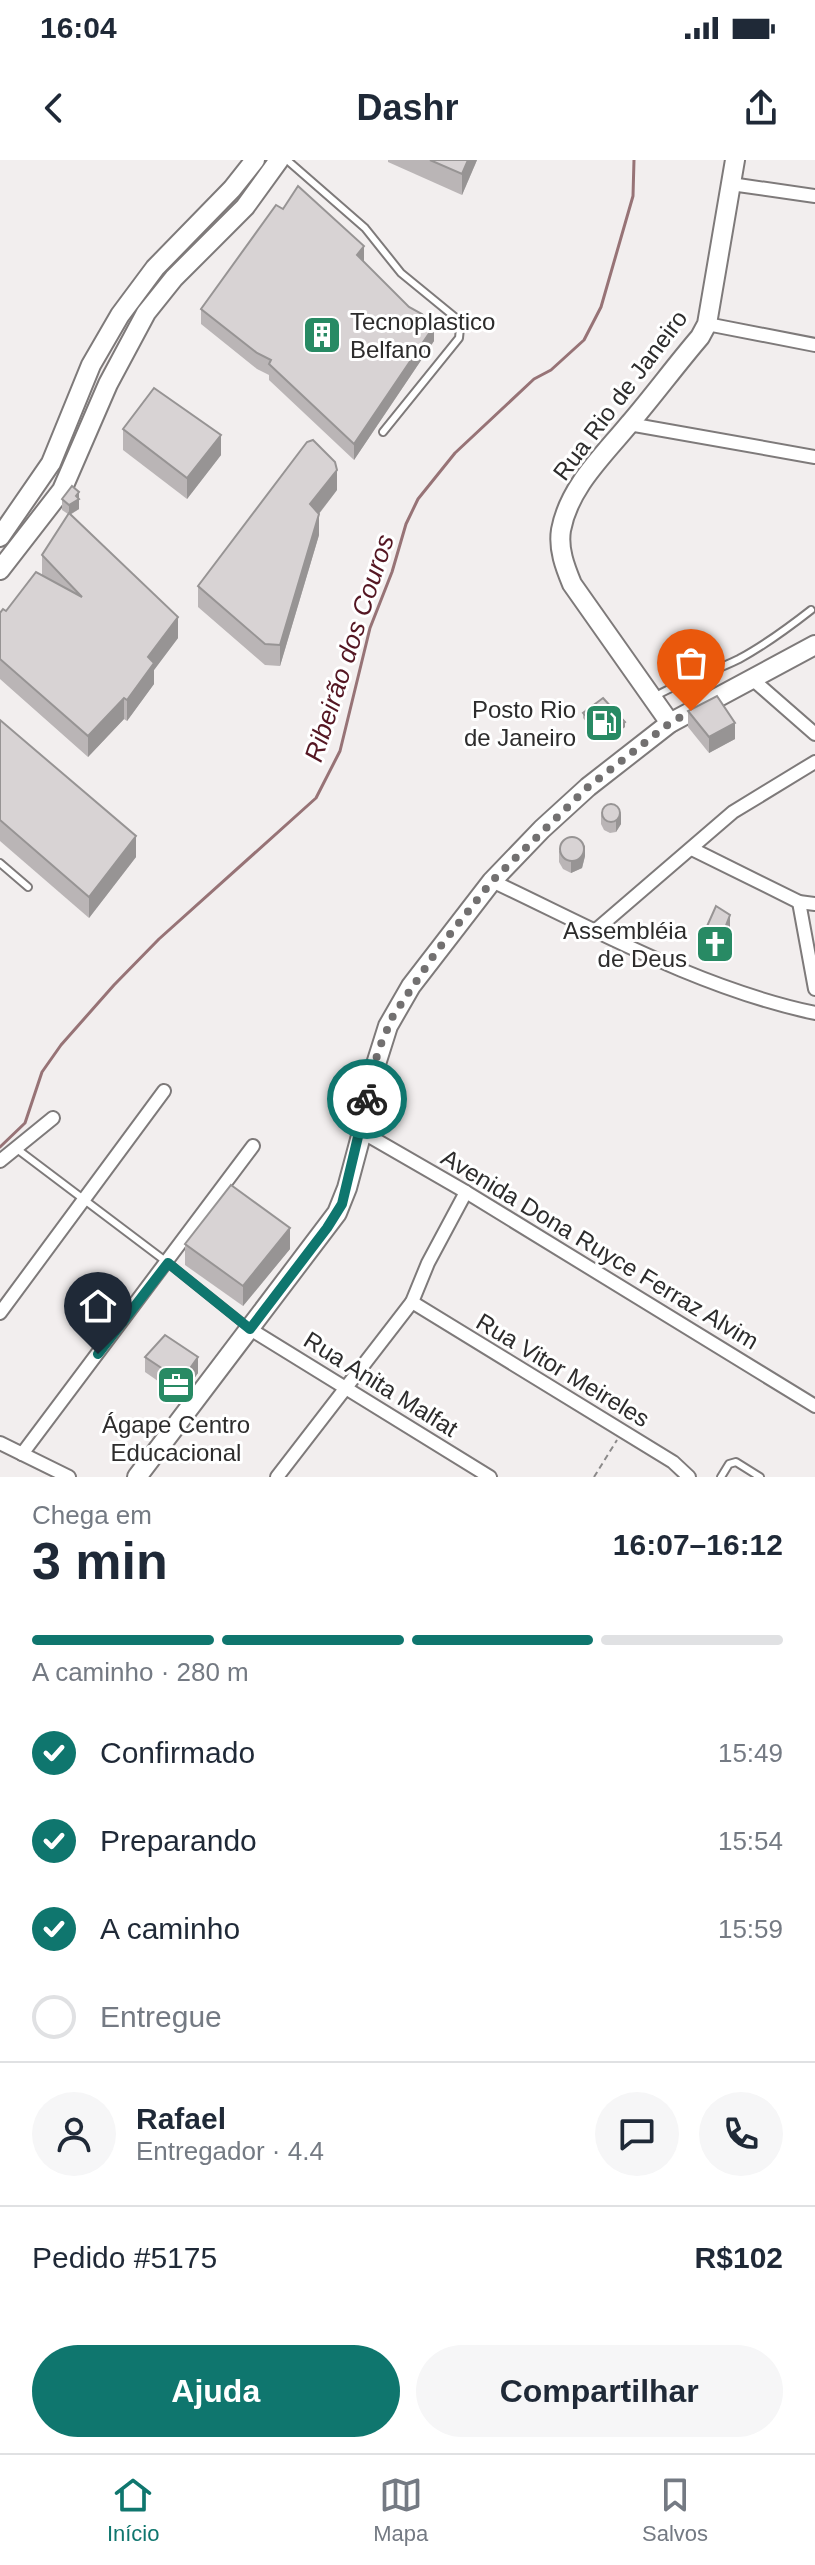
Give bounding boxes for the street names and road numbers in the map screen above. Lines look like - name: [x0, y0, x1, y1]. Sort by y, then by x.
- street label: Rua Rio de Janeiro: [547, 305, 693, 485]
- street label: Avenida Dona Ruyce Ferraz Alvim: [437, 1143, 763, 1355]
- street label: Rua Vitor Meireles: [472, 1308, 654, 1432]
- street label: Rua Anita Malfat: [299, 1326, 463, 1442]

